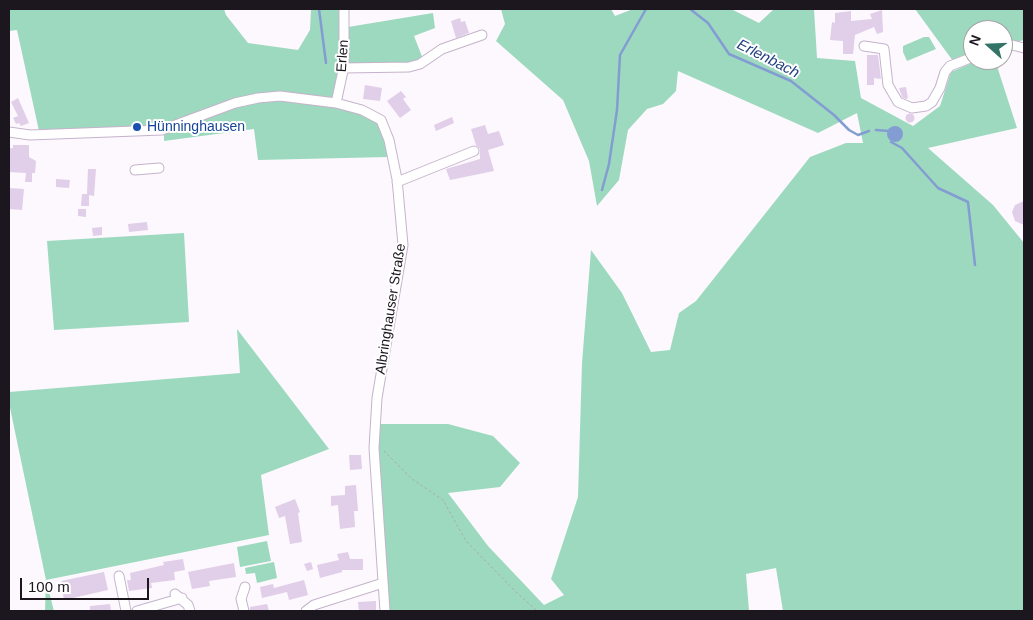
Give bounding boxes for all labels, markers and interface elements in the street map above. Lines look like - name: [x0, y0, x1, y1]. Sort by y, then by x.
- north arrow: [963, 20, 1013, 70]
- text: N: [966, 33, 984, 48]
- water label: Erlenbach: [734, 36, 802, 82]
- street label: Erlen: [333, 39, 353, 73]
- place label: Hünninghausen: [147, 119, 245, 135]
- marker: Hünninghausen: [131, 121, 143, 133]
- street label: Albringhauser Straße: [372, 242, 410, 376]
- scale bar: [22, 568, 151, 600]
- text: 100 m: [28, 578, 70, 595]

